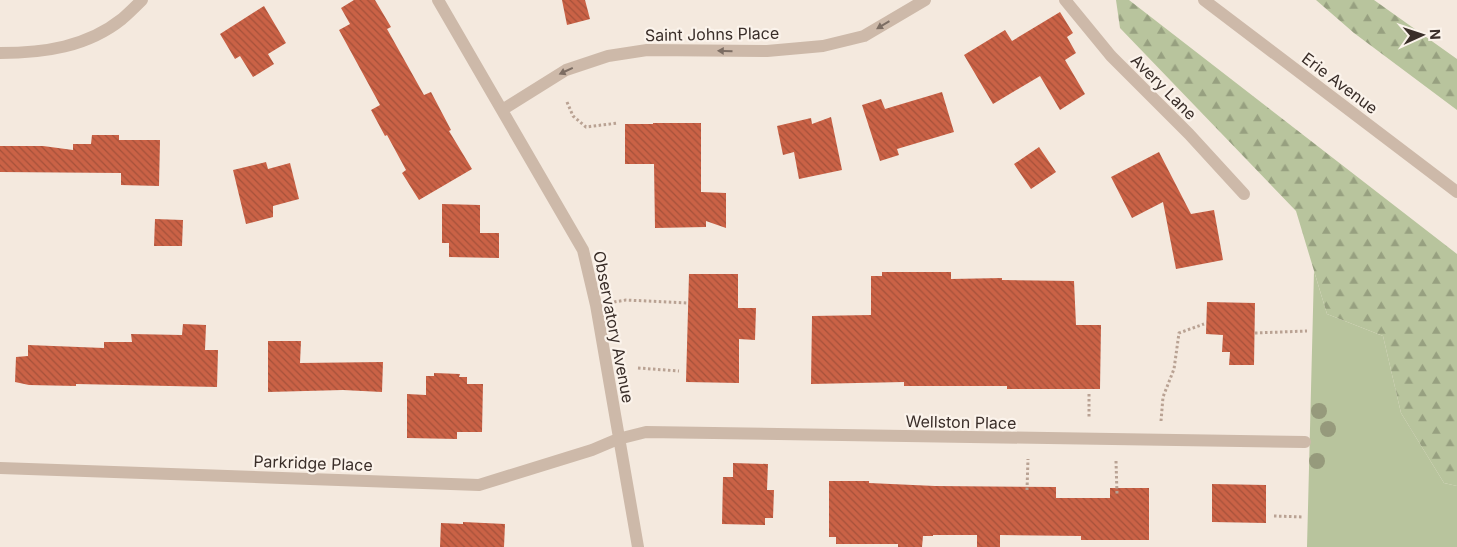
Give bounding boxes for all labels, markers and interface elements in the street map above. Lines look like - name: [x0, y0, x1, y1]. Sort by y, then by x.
- north arrow: [1397, 10, 1447, 60]
- one-way arrow: [877, 20, 890, 29]
- street label: Saint Johns Place: [645, 23, 779, 45]
- text: N: [1427, 29, 1444, 40]
- one-way arrow: [717, 47, 733, 55]
- street label: Erie Avenue: [1298, 48, 1382, 118]
- street label: Avery Lane: [1127, 50, 1201, 124]
- one-way arrow: [559, 68, 573, 76]
- street label: Observatory Avenue: [589, 249, 639, 405]
- street label: Wellston Place: [906, 411, 1016, 433]
- street label: Parkridge Place: [253, 451, 373, 475]

